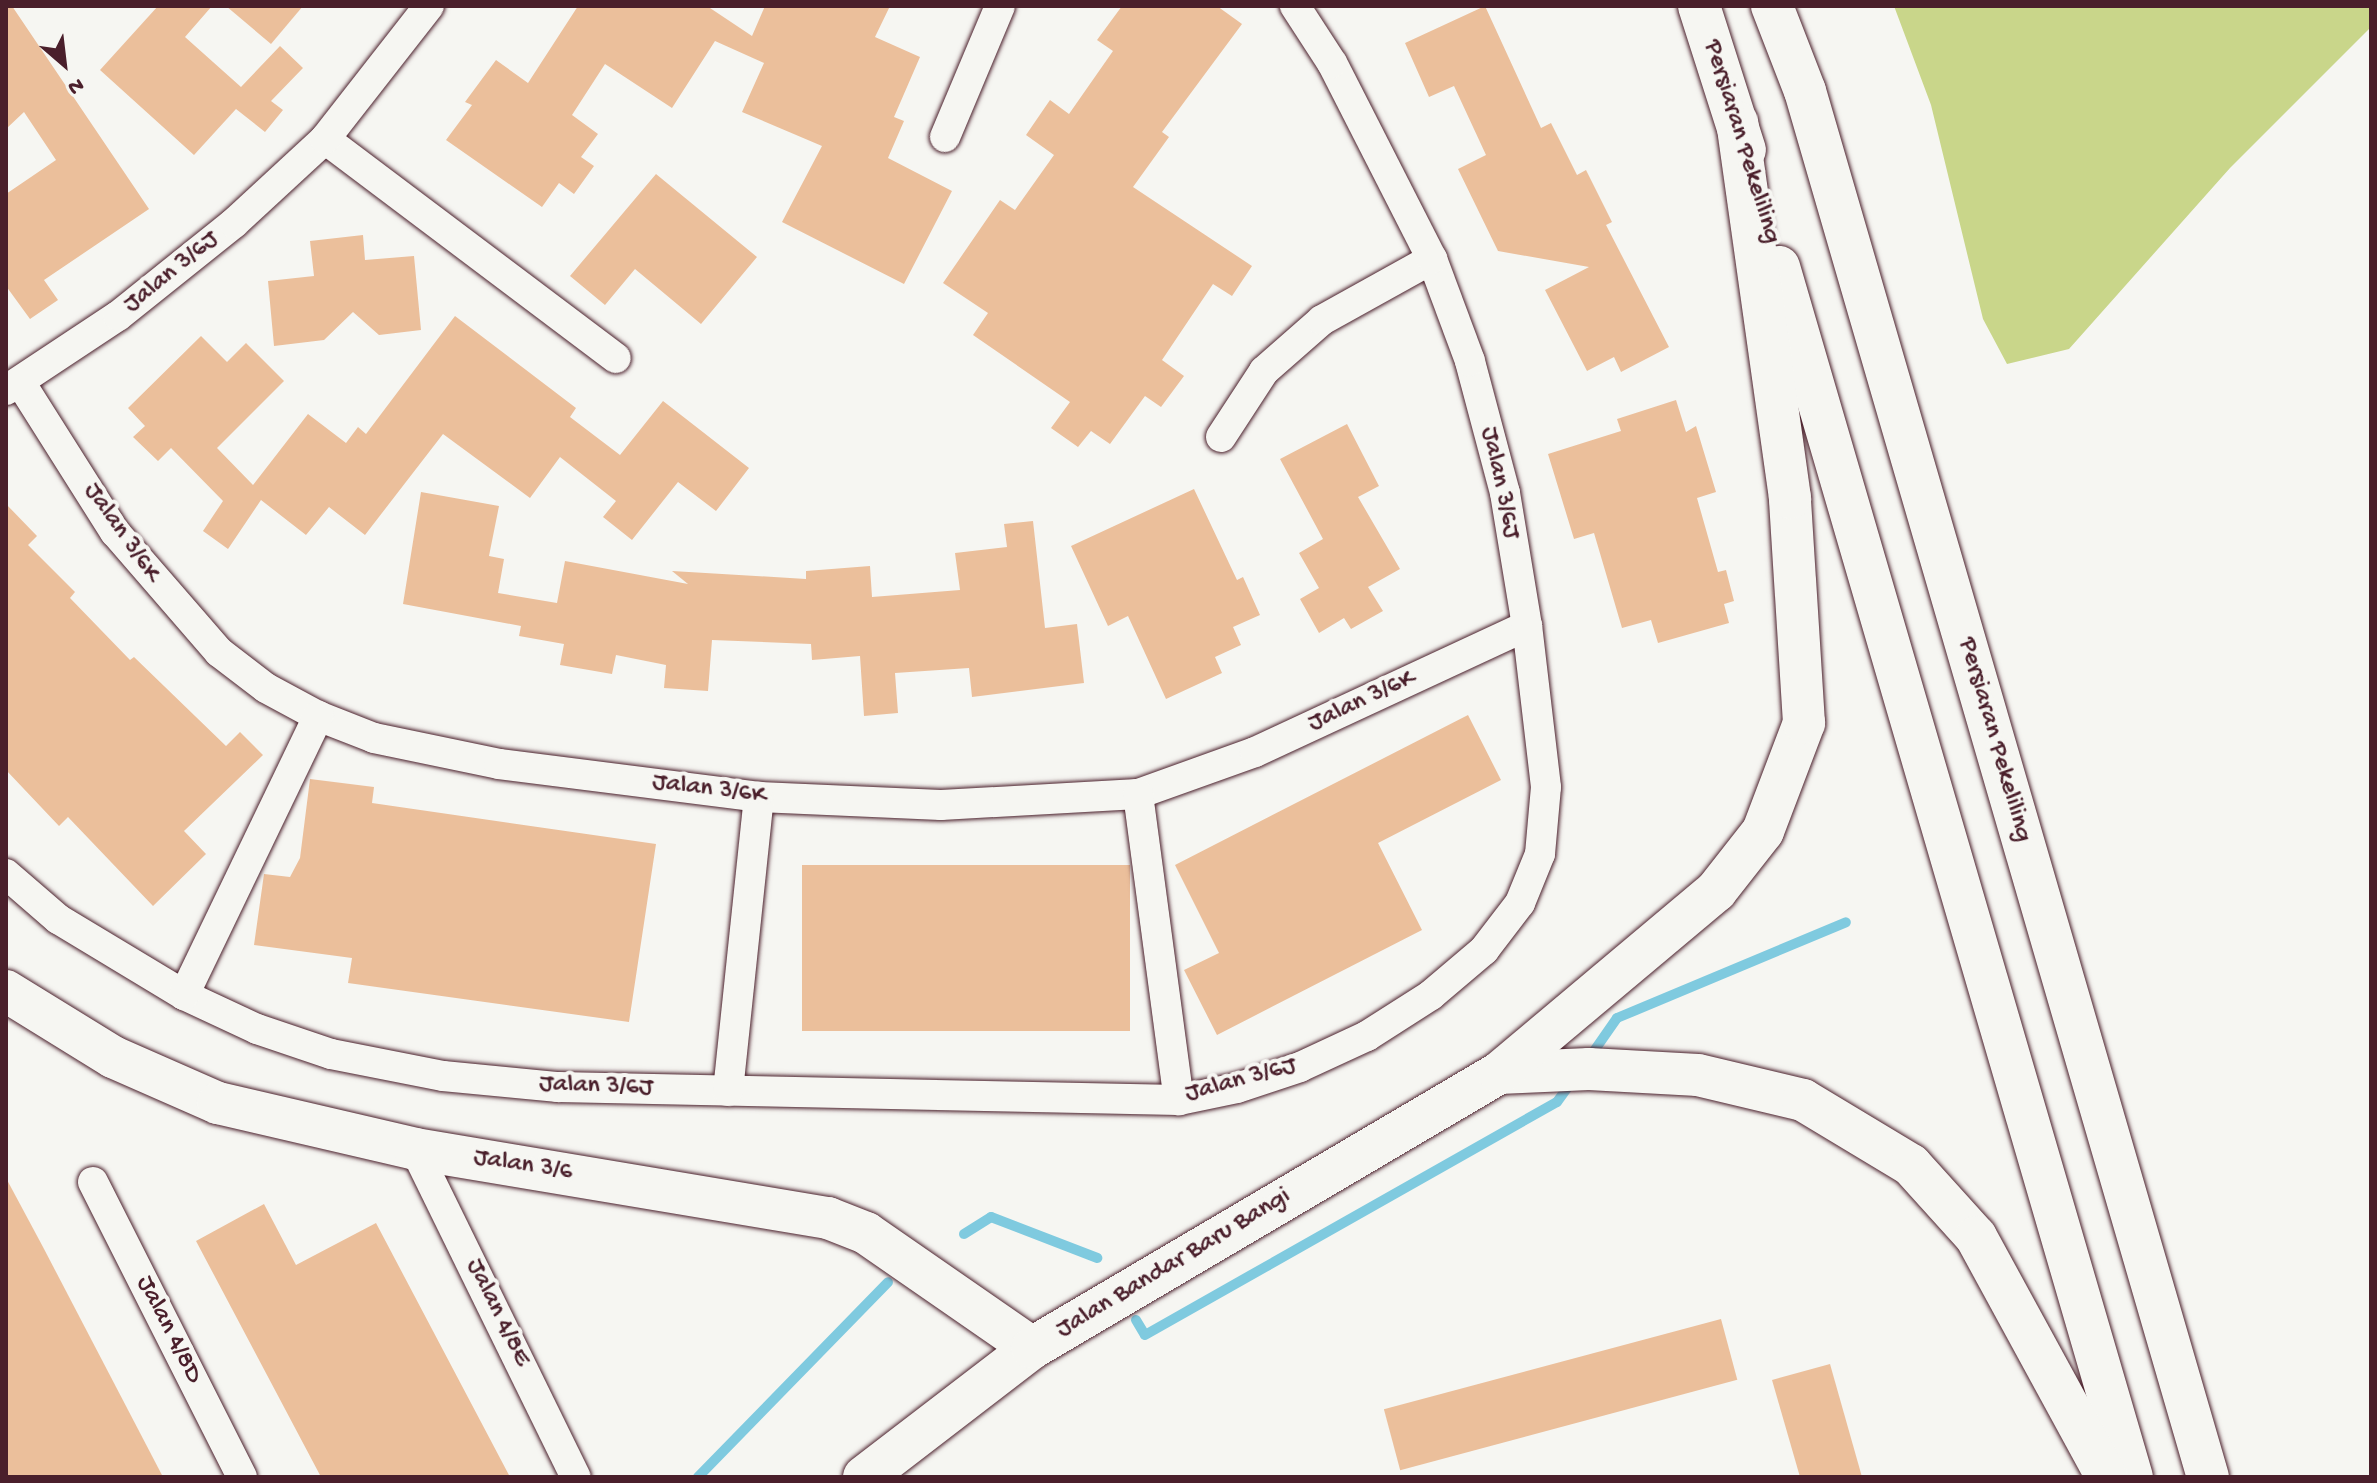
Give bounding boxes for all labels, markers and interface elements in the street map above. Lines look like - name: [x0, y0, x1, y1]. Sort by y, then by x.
- north arrow: [24, 24, 104, 104]
- street label: Persiaran Pekeliling: [1695, 36, 1787, 248]
- text: N: [63, 70, 88, 100]
- street label: Jalan 3/6J: [118, 225, 226, 321]
- street label: Jalan 3/6J: [1472, 424, 1526, 542]
- street label: Jalan 3/6K: [75, 477, 167, 589]
- street label: Persiaran Pekeliling: [1950, 634, 2038, 846]
- street label: Jalan 3/6K: [1304, 664, 1420, 740]
- street label: Jalan 3/6K: [650, 768, 768, 812]
- street label: Jalan 3/6J: [1182, 1051, 1300, 1111]
- street label: Jalan 3/6J: [539, 1069, 653, 1105]
- street label: Jalan 3/6: [471, 1143, 575, 1189]
- street label: Jalan Bandar Baru Bangi: [1051, 1182, 1297, 1346]
- street label: Jalan 4/8E: [458, 1254, 536, 1372]
- street label: Jalan 4/8D: [128, 1271, 208, 1389]

